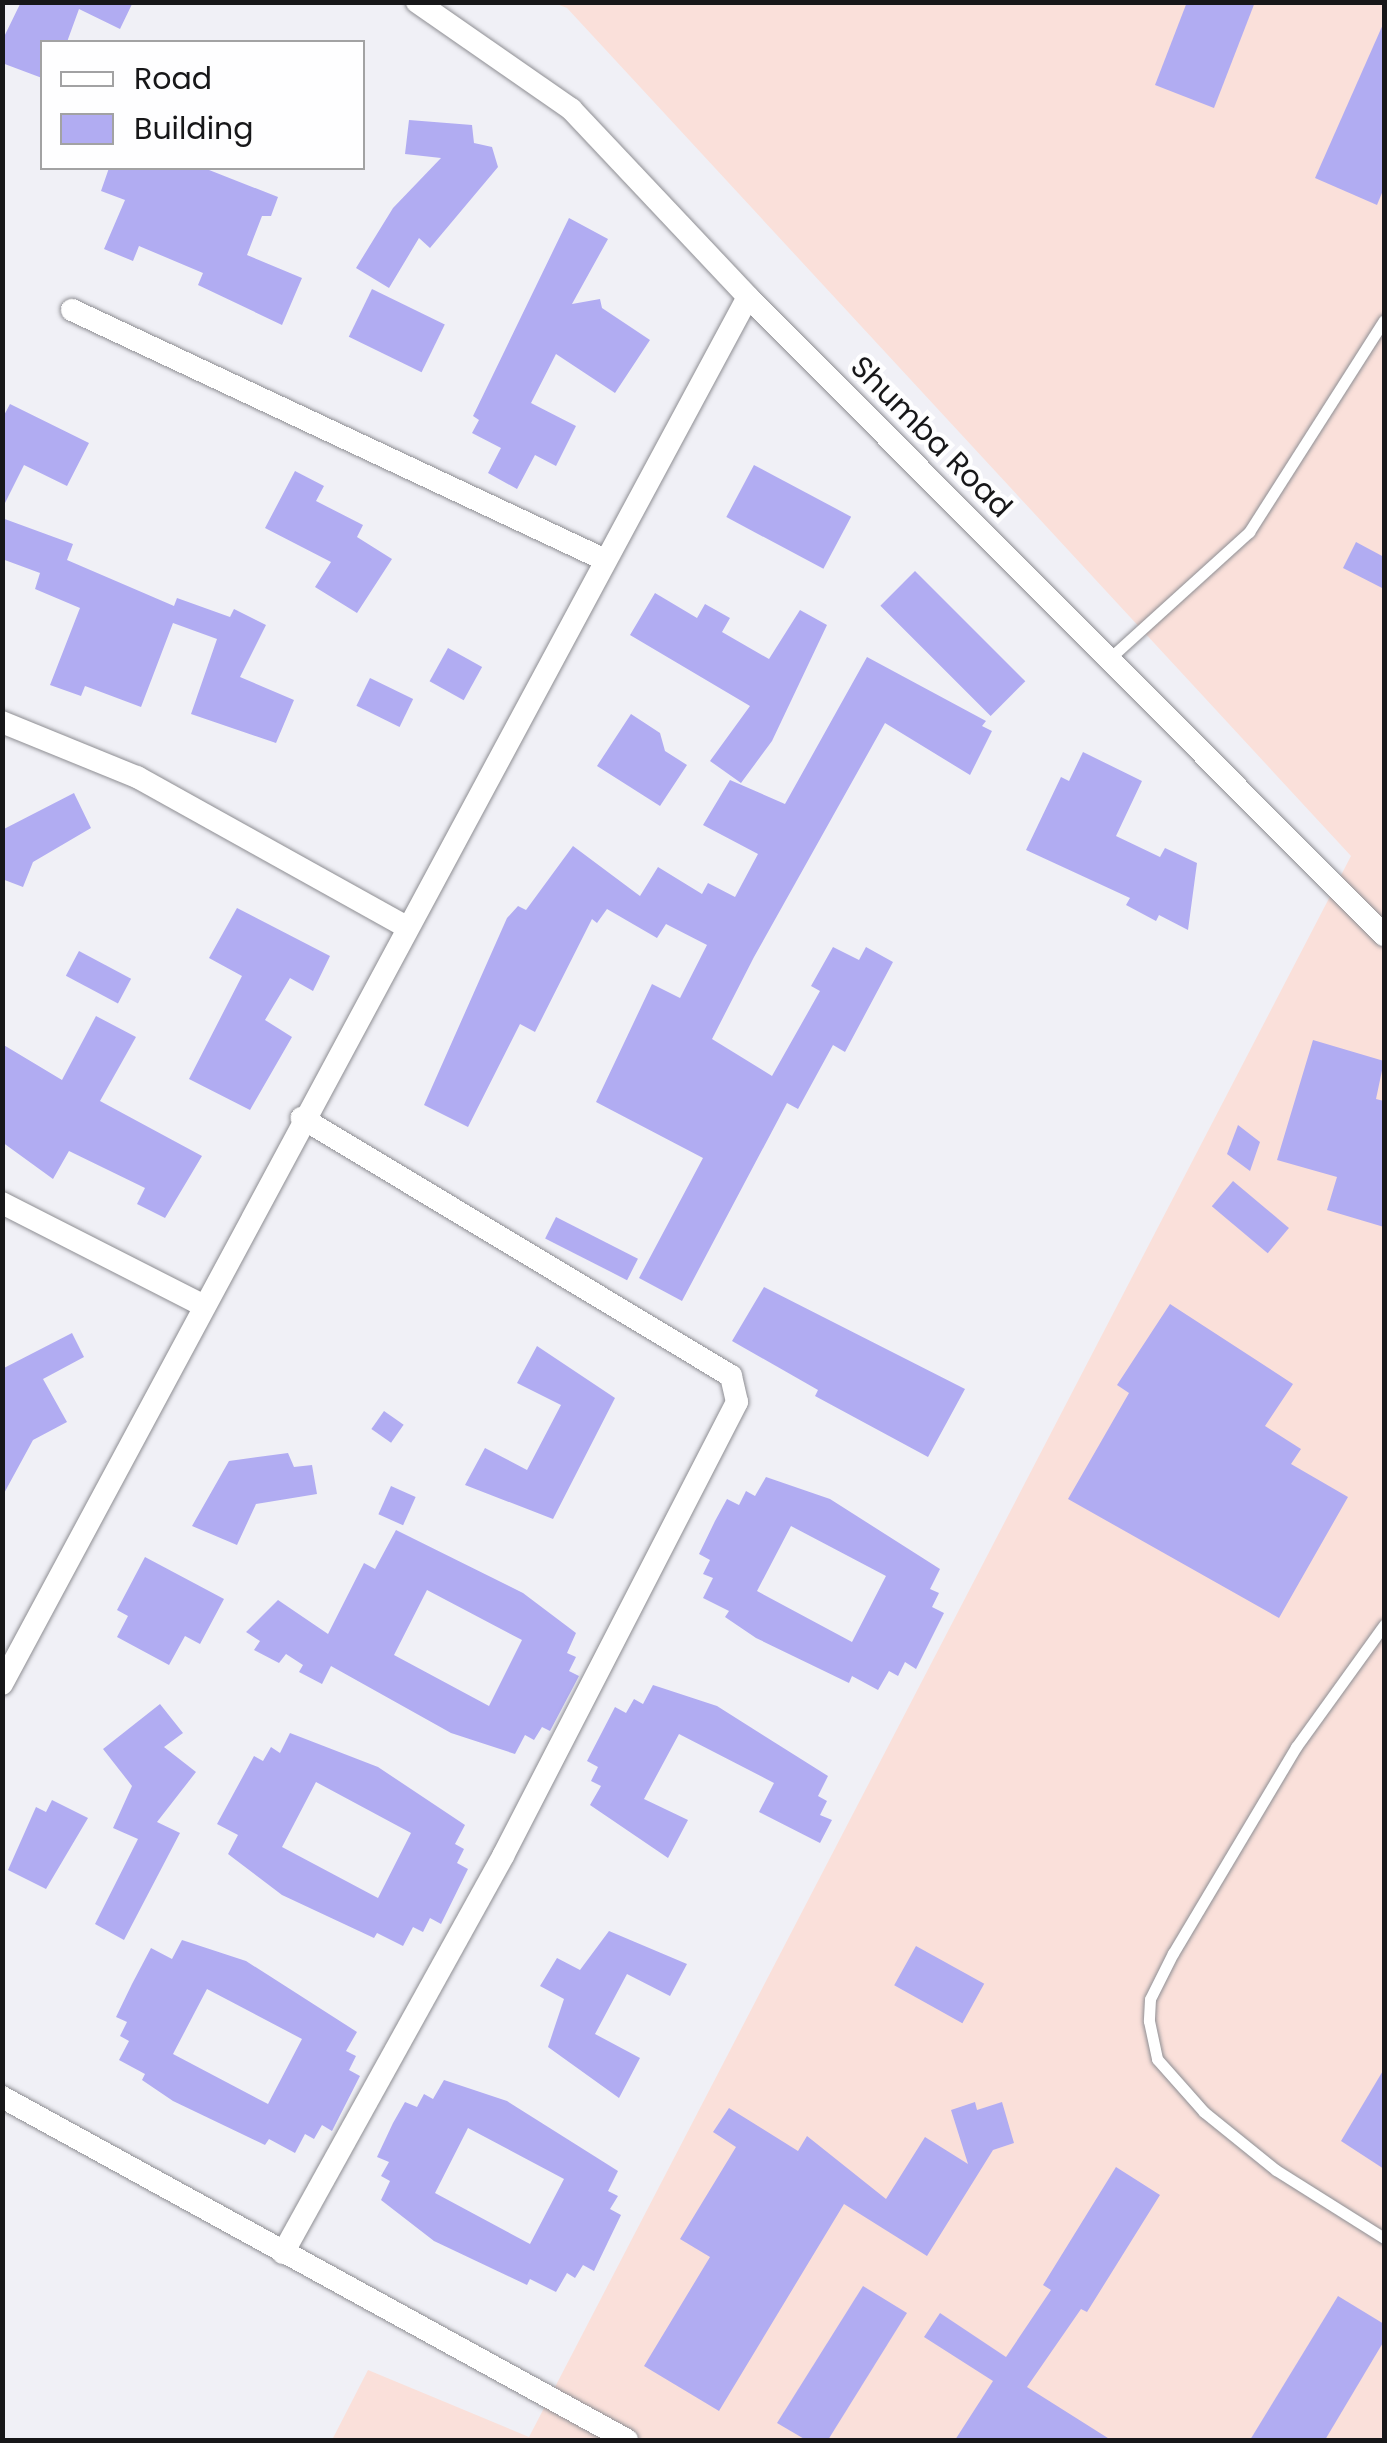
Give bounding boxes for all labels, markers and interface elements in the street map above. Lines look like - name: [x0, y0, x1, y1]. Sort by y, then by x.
- legend: [40, 40, 365, 170]
- text: Road: [134, 57, 212, 100]
- text: Building: [134, 107, 254, 150]
- street label: Shumba Road: [843, 349, 1019, 525]

